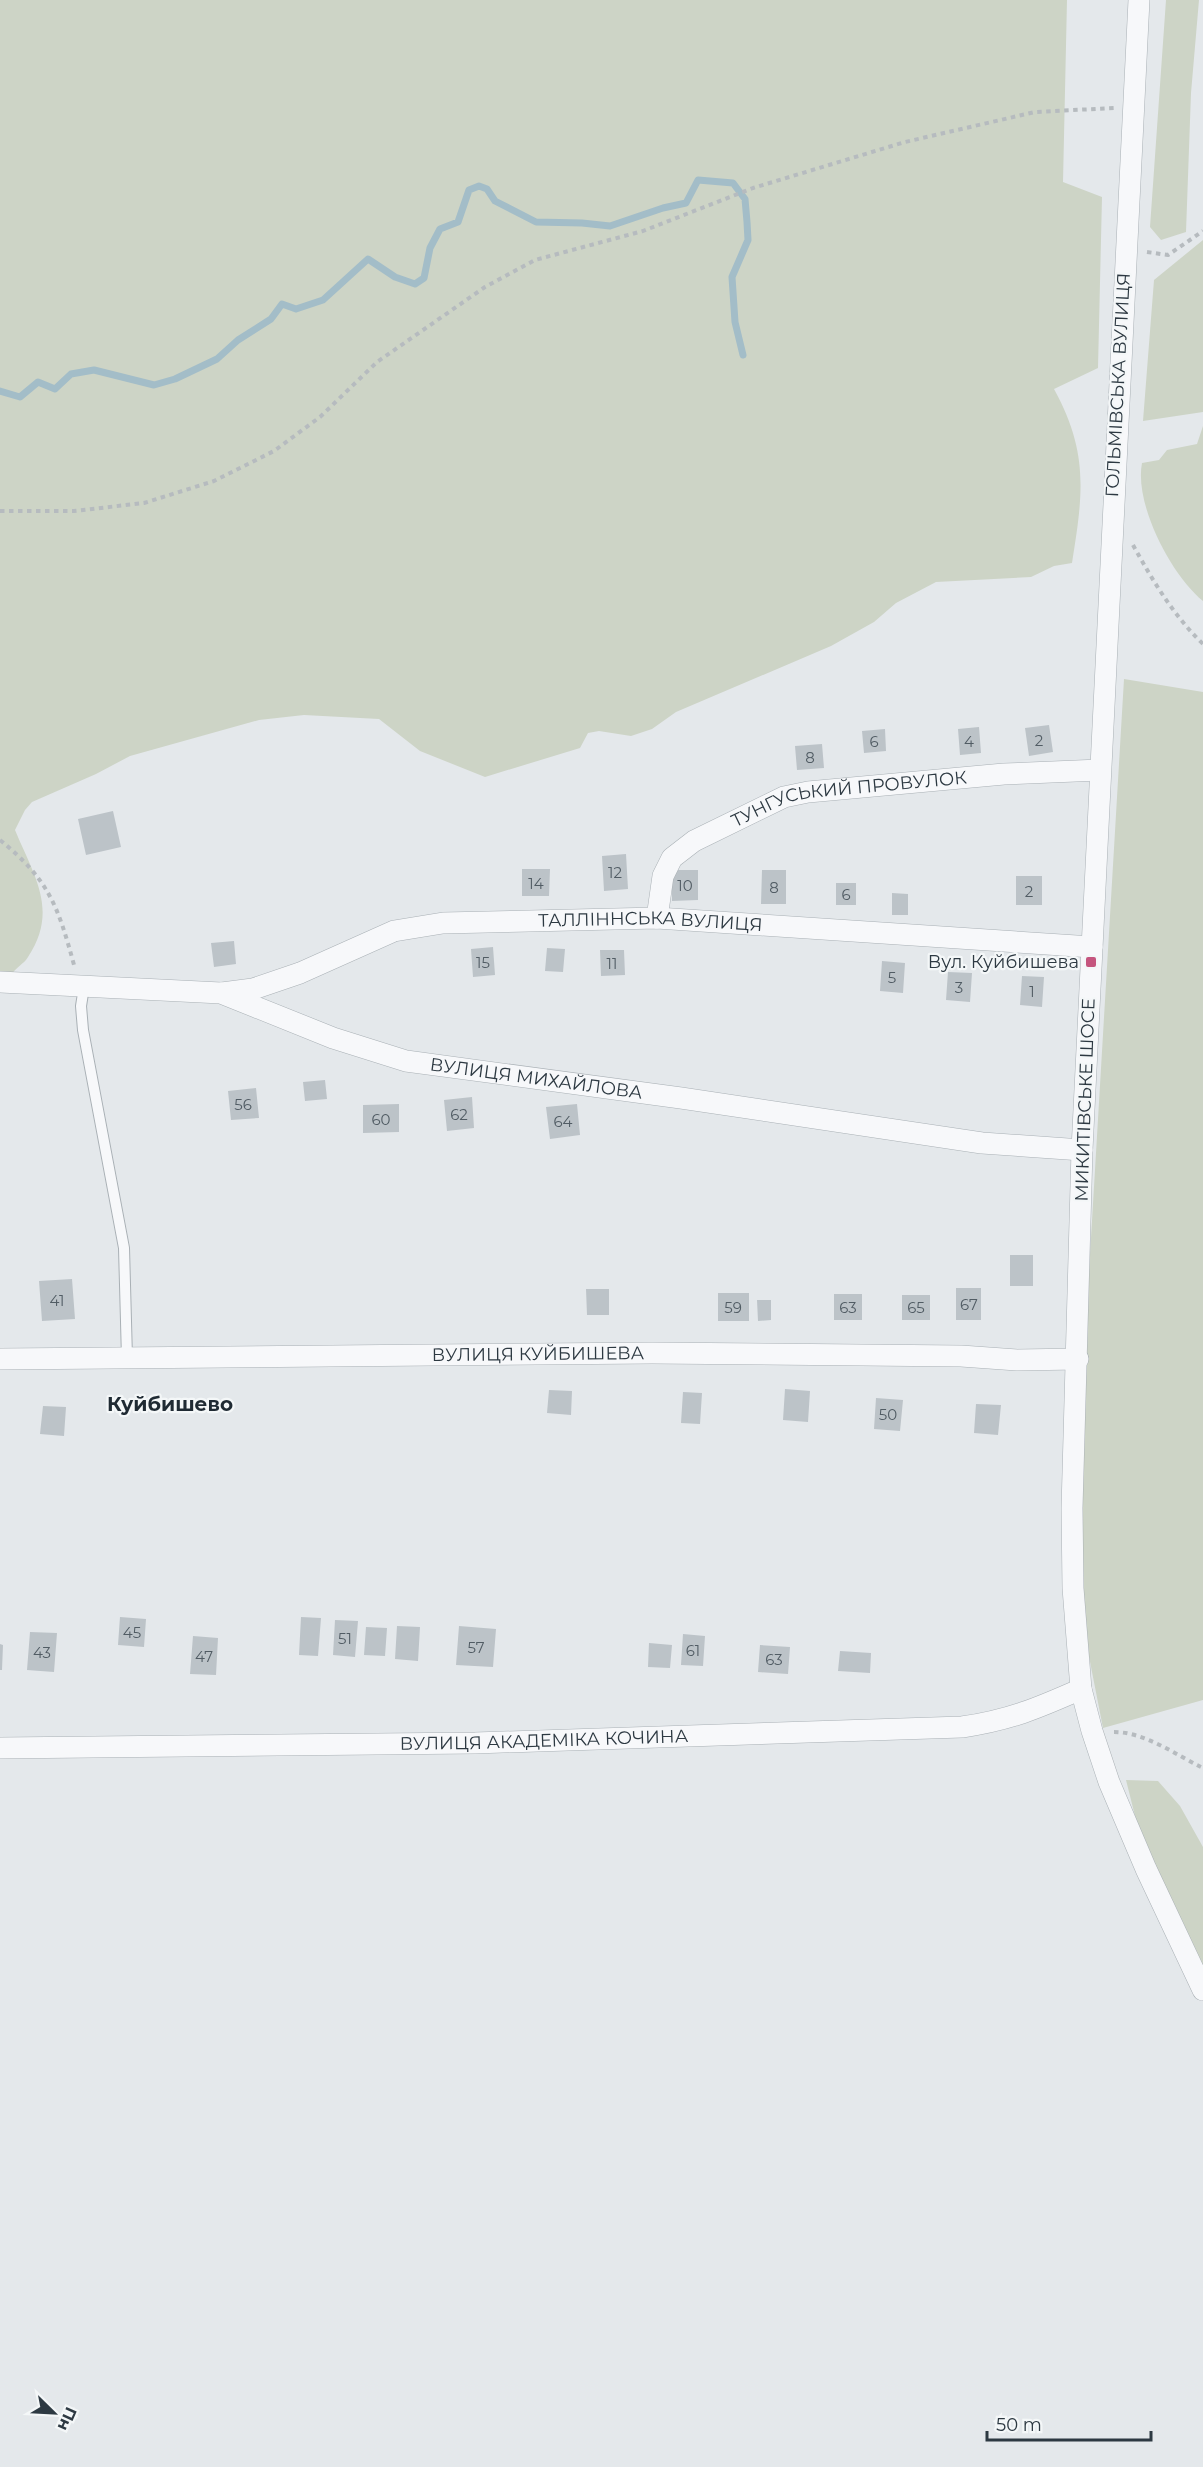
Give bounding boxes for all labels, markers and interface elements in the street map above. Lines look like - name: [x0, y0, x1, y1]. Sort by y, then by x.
- street label: ГОЛЬМІВСЬКА ВУЛИЦЯ: [1101, 272, 1135, 498]
- house number: 2: [1035, 731, 1043, 750]
- house number: 6: [869, 732, 879, 751]
- house number: 4: [964, 732, 974, 751]
- house number: 8: [805, 748, 815, 767]
- street label: ТУНГУСЬКИЙ ПРОВУЛОК: [728, 766, 968, 832]
- house number: 12: [608, 863, 622, 882]
- house number: 14: [528, 874, 544, 893]
- house number: 10: [677, 876, 693, 895]
- house number: 8: [769, 878, 779, 897]
- house number: 2: [1025, 882, 1033, 901]
- house number: 6: [841, 885, 851, 904]
- street label: ТАЛЛІННСЬКА ВУЛИЦЯ: [538, 907, 763, 936]
- place label: Вул. Куйбишева: [928, 951, 1079, 973]
- house number: 15: [476, 953, 490, 972]
- house number: 11: [607, 954, 617, 973]
- marker: Вул. Куйбишева: [1084, 955, 1098, 969]
- house number: 5: [888, 968, 896, 987]
- house number: 3: [955, 978, 963, 997]
- house number: 1: [1029, 982, 1035, 1001]
- street label: МИКИТІВСЬКЕ ШОСЕ: [1070, 998, 1100, 1202]
- street label: ВУЛИЦЯ МИХАЙЛОВА: [429, 1053, 645, 1104]
- house number: 56: [234, 1095, 252, 1114]
- house number: 62: [450, 1105, 468, 1124]
- house number: 60: [371, 1110, 391, 1129]
- house number: 64: [553, 1112, 573, 1131]
- house number: 41: [50, 1291, 64, 1310]
- house number: 67: [960, 1295, 978, 1314]
- house number: 59: [724, 1298, 742, 1317]
- house number: 63: [839, 1298, 857, 1317]
- house number: 65: [907, 1298, 925, 1317]
- street label: ВУЛИЦЯ КУЙБИШЕВА: [432, 1342, 645, 1366]
- district label: Куйбишево: [107, 1392, 233, 1416]
- house number: 50: [879, 1405, 897, 1424]
- house number: 45: [123, 1623, 141, 1642]
- house number: 51: [338, 1629, 352, 1648]
- house number: 57: [467, 1638, 485, 1657]
- house number: 61: [686, 1641, 700, 1660]
- house number: 43: [33, 1643, 51, 1662]
- house number: 47: [195, 1647, 213, 1666]
- house number: 63: [765, 1650, 783, 1669]
- street label: ВУЛИЦЯ АКАДЕМІКА КОЧИНА: [400, 1725, 689, 1755]
- north arrow: [24, 2383, 84, 2443]
- text: Пн: [54, 2404, 81, 2434]
- scale bar: [987, 2404, 1150, 2442]
- text: 50 m: [996, 2414, 1042, 2436]

